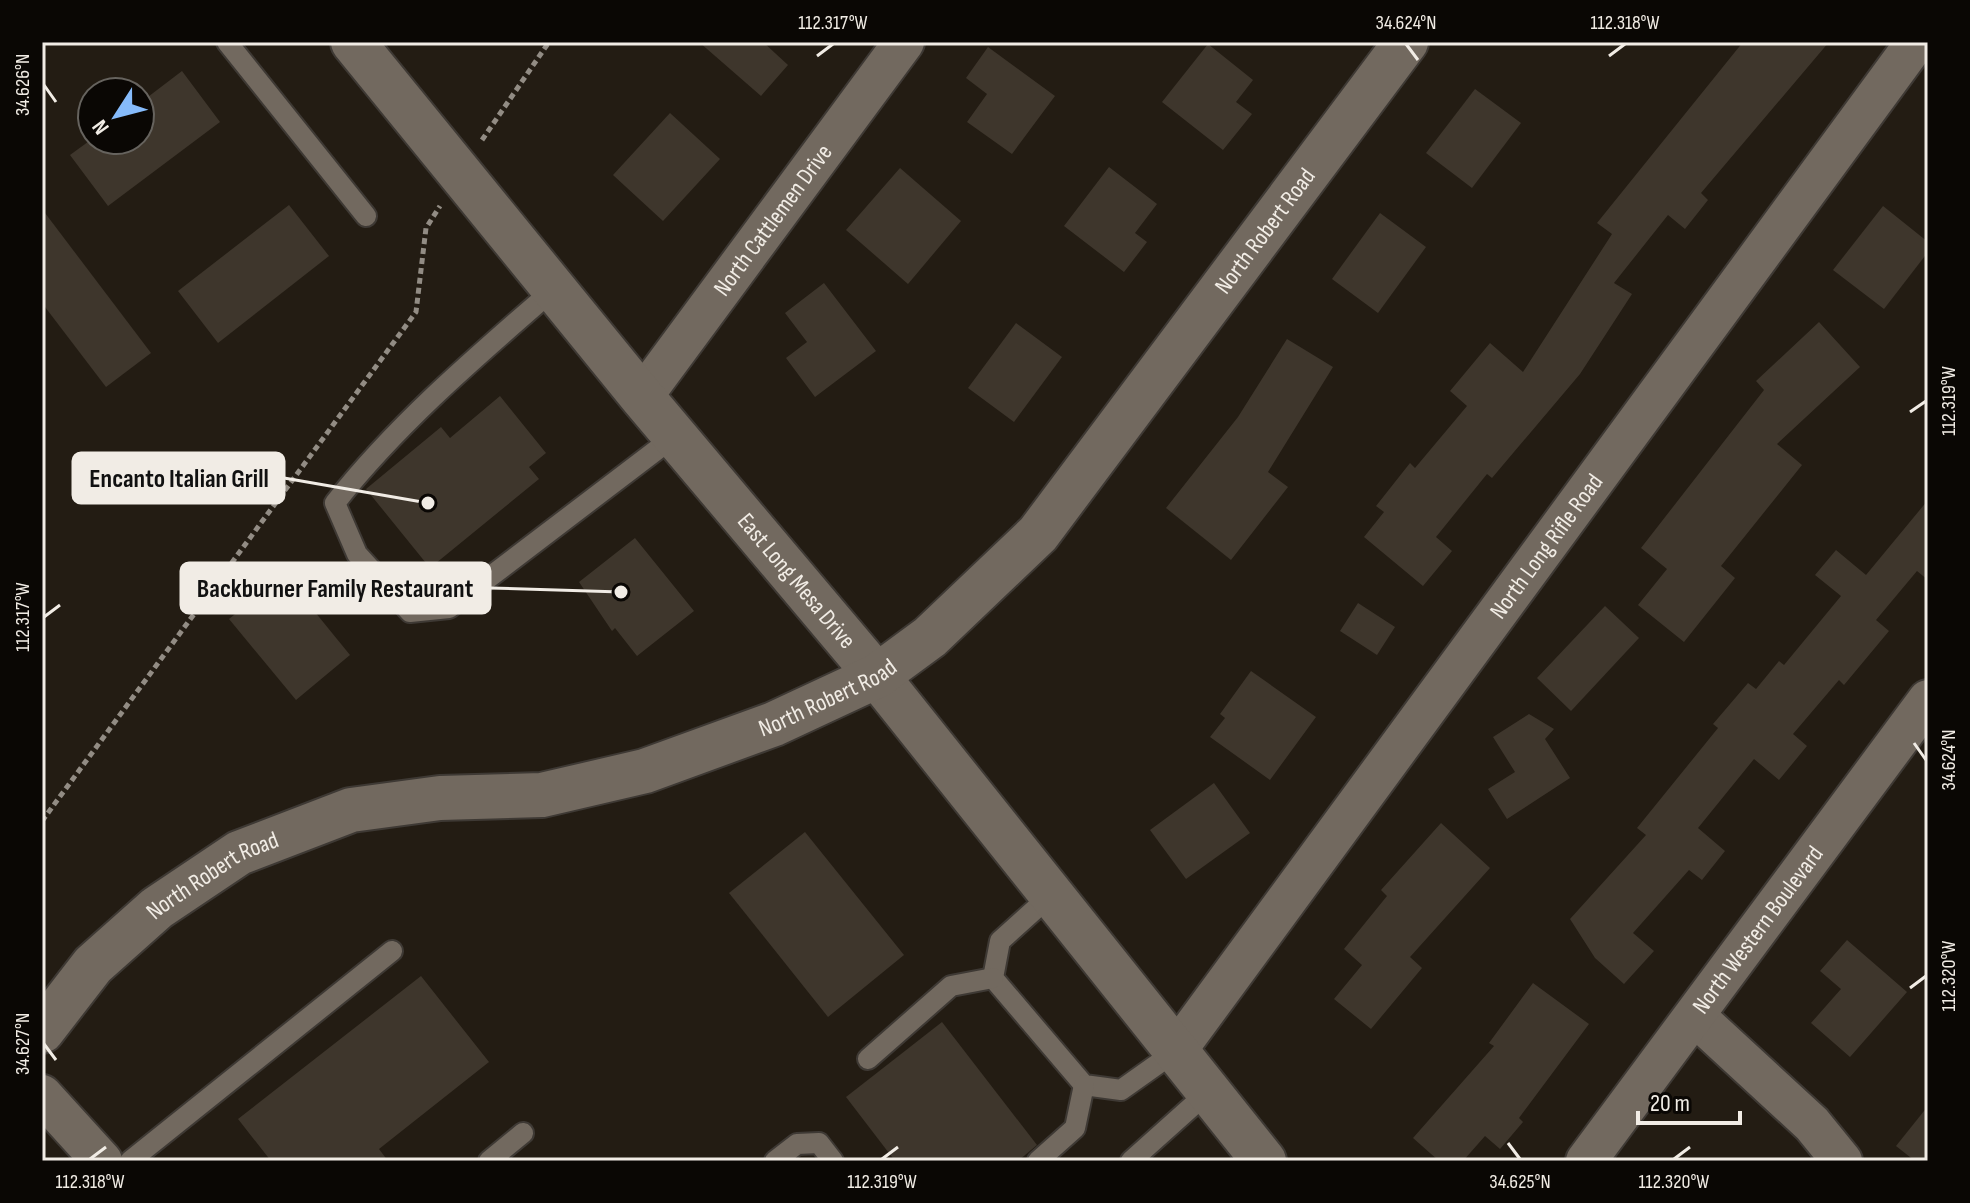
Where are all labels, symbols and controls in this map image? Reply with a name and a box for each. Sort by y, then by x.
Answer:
text: 112.317°W [798,11,868,35]
text: 34.624°N [1376,11,1436,35]
text: 112.318°W [1590,11,1660,35]
text: 34.626°N [11,54,35,116]
north arrow [76,76,156,156]
text: N [87,114,115,140]
street label: North Cattlemen Drive [707,138,838,301]
street label: North Robert Road [1208,162,1321,299]
text: 112.319°W [1937,366,1961,436]
callout: Encanto Italian Grill [73,453,284,503]
text: Encanto Italian Grill [89,464,269,495]
street label: North Long Rifle Road [1483,468,1609,624]
street label: East Long Mesa Drive [731,507,862,654]
callout: Backburner Family Restaurant [181,563,490,613]
text: Backburner Family Restaurant [197,574,474,605]
text: 112.317°W [11,582,35,652]
street label: North Robert Road [754,652,902,743]
text: 34.624°N [1937,730,1961,790]
street label: North Robert Road [140,825,282,925]
street label: North Western Boulevard [1686,840,1829,1019]
text: 112.320°W [1937,941,1961,1011]
text: 34.627°N [11,1013,35,1075]
scale bar [1638,1075,1740,1125]
text: 20 m [1650,1089,1690,1118]
text: 112.318°W [55,1170,125,1194]
text: 112.319°W [847,1170,917,1194]
text: 34.625°N [1489,1170,1551,1194]
text: 112.320°W [1639,1170,1709,1194]

